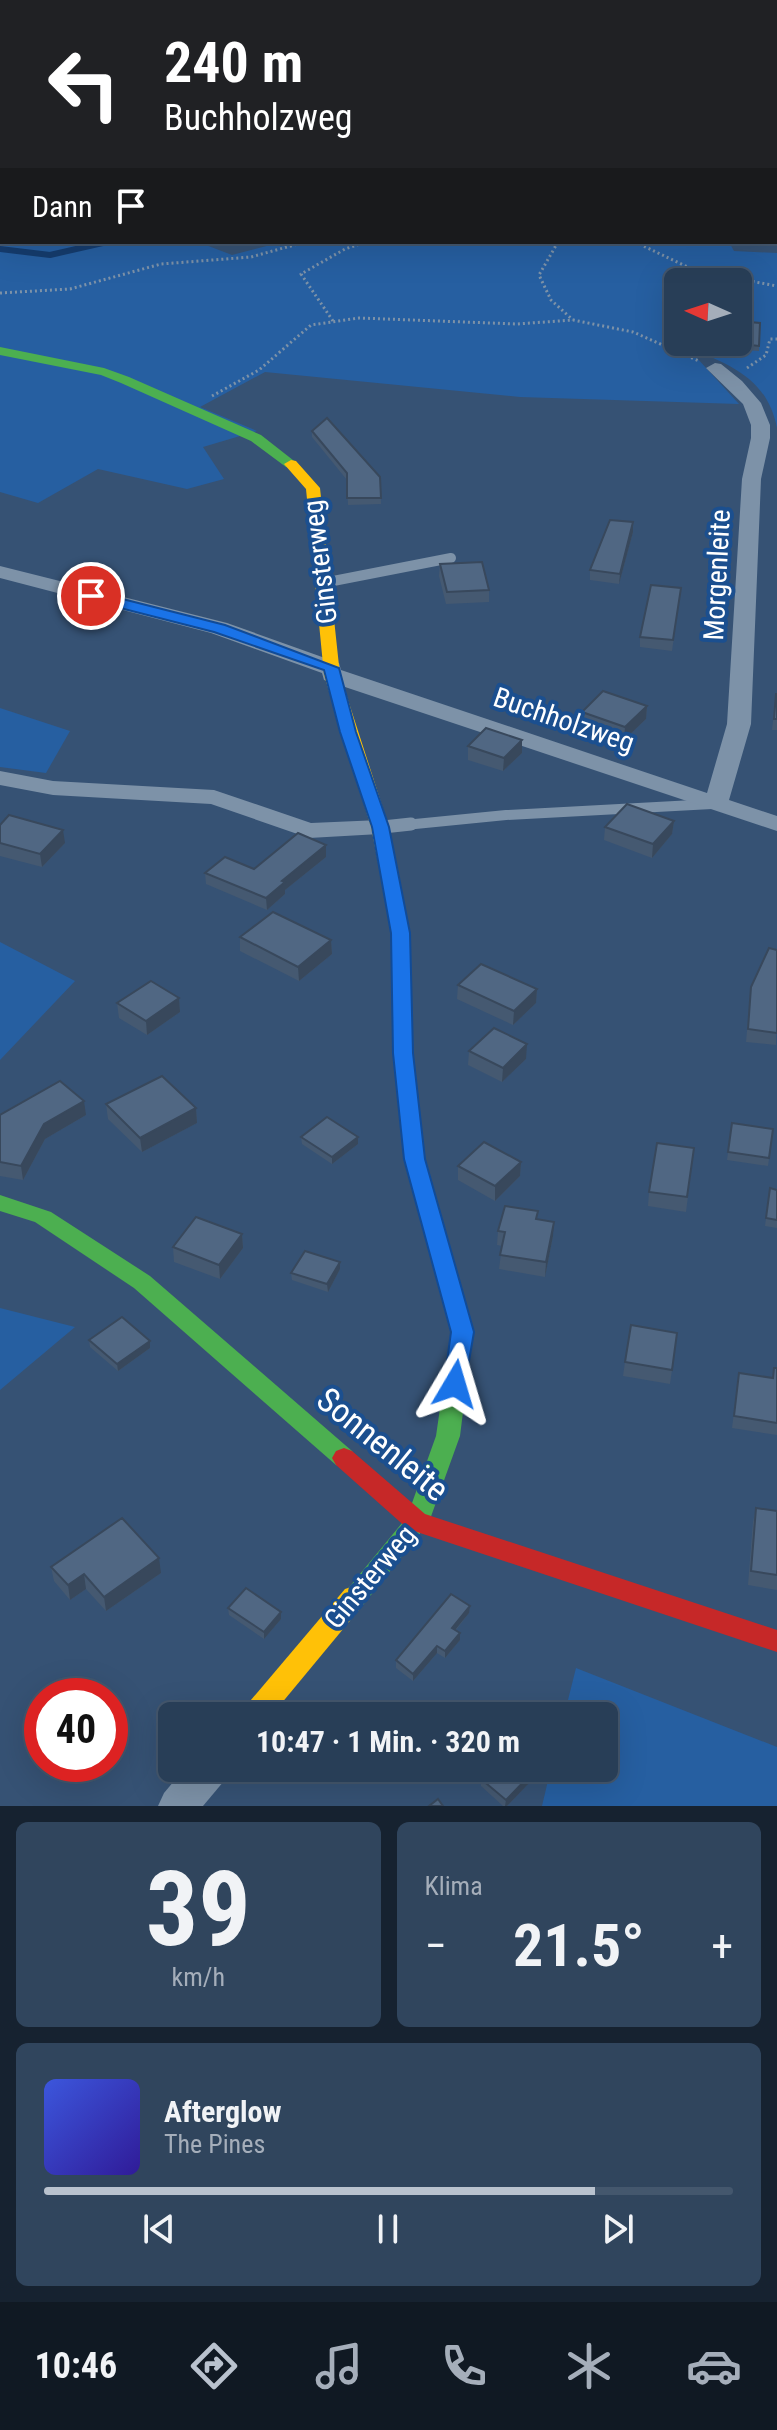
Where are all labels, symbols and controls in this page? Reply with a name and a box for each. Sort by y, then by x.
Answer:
text: 240 m [164,30,303,96]
icon: left [32,32,136,136]
text: Buchholzweg [164,97,353,139]
icon: arrive [109,184,153,228]
text: Dann [32,189,93,224]
north arrow [664,268,752,356]
map controls [664,268,752,356]
street label: Ginsterweg [296,498,344,626]
street label: Morgenleite [697,509,737,641]
pin [57,562,125,630]
icon: arrive [69,574,113,618]
street label: Buchholzweg [489,681,639,759]
position arrow [413,1342,497,1426]
street label: Sonnenleite [309,1379,457,1509]
street label: Ginsterweg [317,1519,423,1635]
speed limit sign: 40 [24,1678,128,1782]
text: 10:47 · 1 Min. · 320 m [256,1724,520,1759]
text: 39 [146,1849,251,1970]
text: Klima [425,1871,483,1901]
text: 21.5° [513,1910,645,1981]
text: − [425,1920,447,1972]
text: + [711,1920,733,1972]
text: km/h [172,1962,225,1992]
text: Afterglow [164,2094,282,2129]
text: The Pines [164,2129,265,2159]
icon: previous [137,2207,181,2251]
icon: pause [366,2207,410,2251]
icon: next [596,2207,640,2251]
icon: directions [186,2338,242,2394]
icon: music [311,2338,367,2394]
icon: phone [436,2338,492,2394]
icon: climate [561,2338,617,2394]
icon: car [686,2338,742,2394]
text: 10:46 [35,2345,117,2387]

